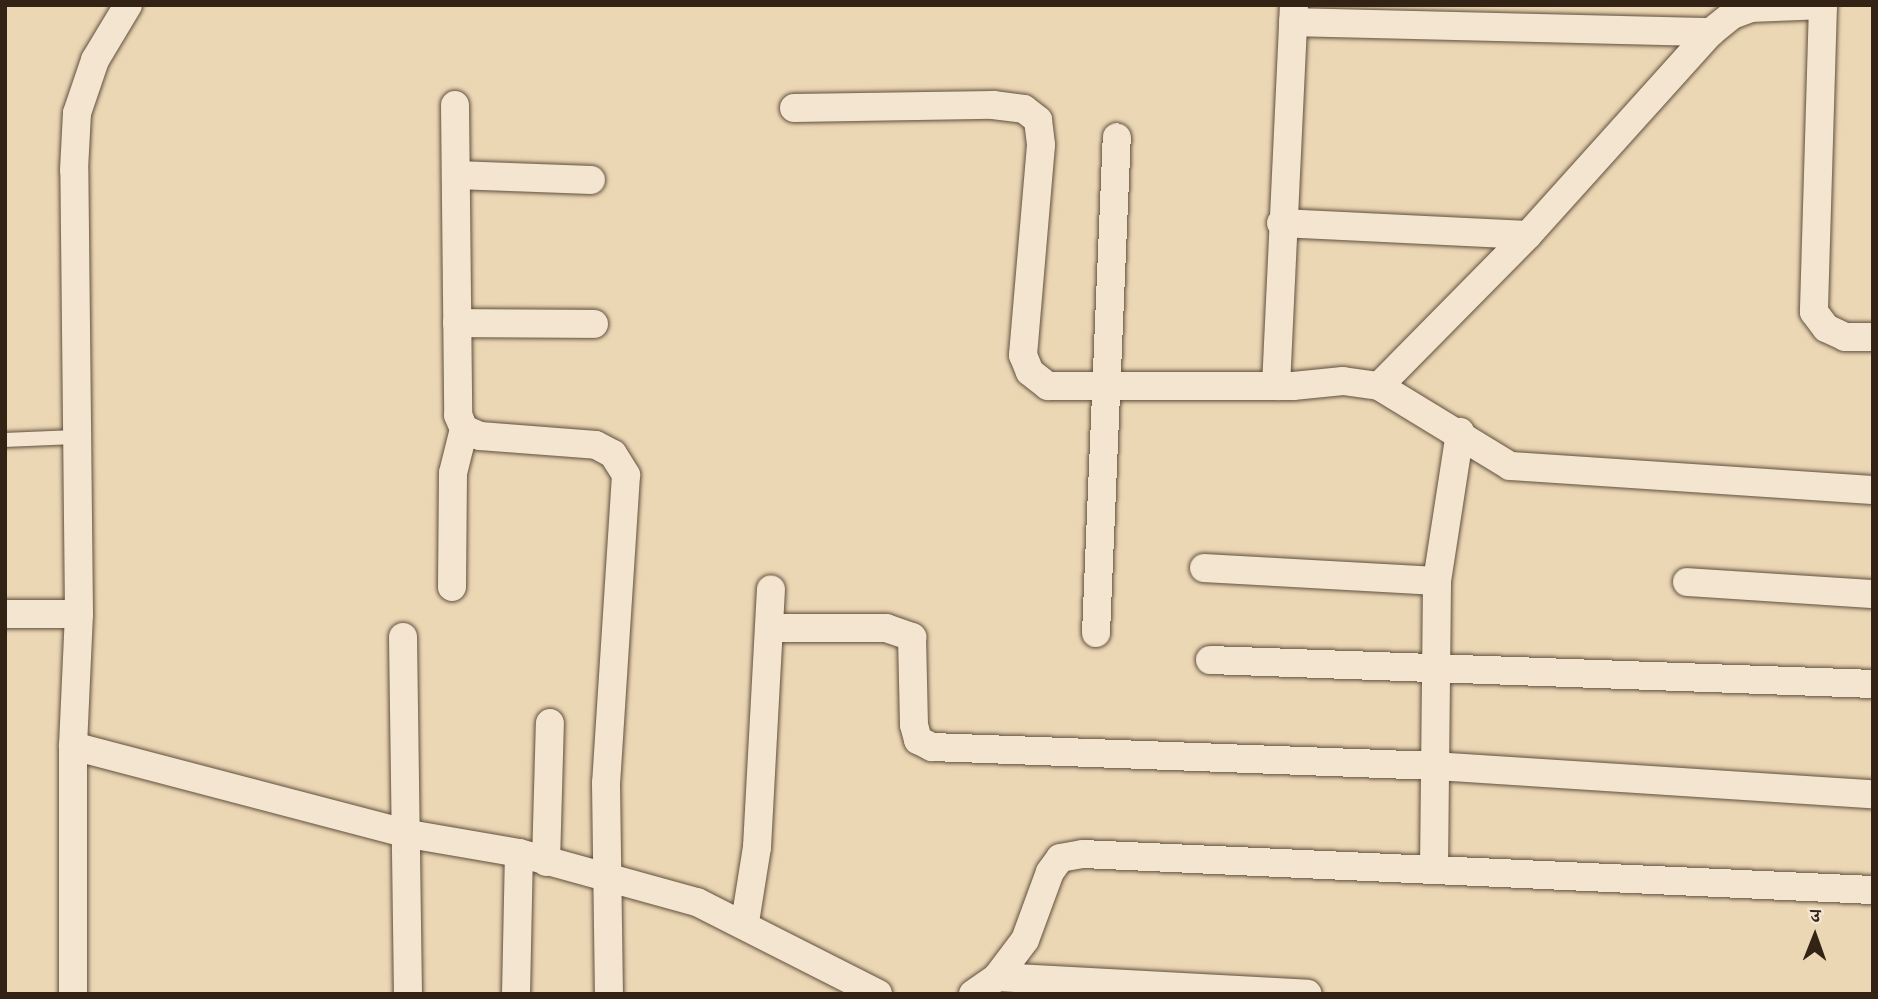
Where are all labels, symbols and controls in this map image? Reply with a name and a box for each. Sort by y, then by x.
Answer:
north arrow [1780,901,1850,971]
text: उ [1810,901,1820,929]

